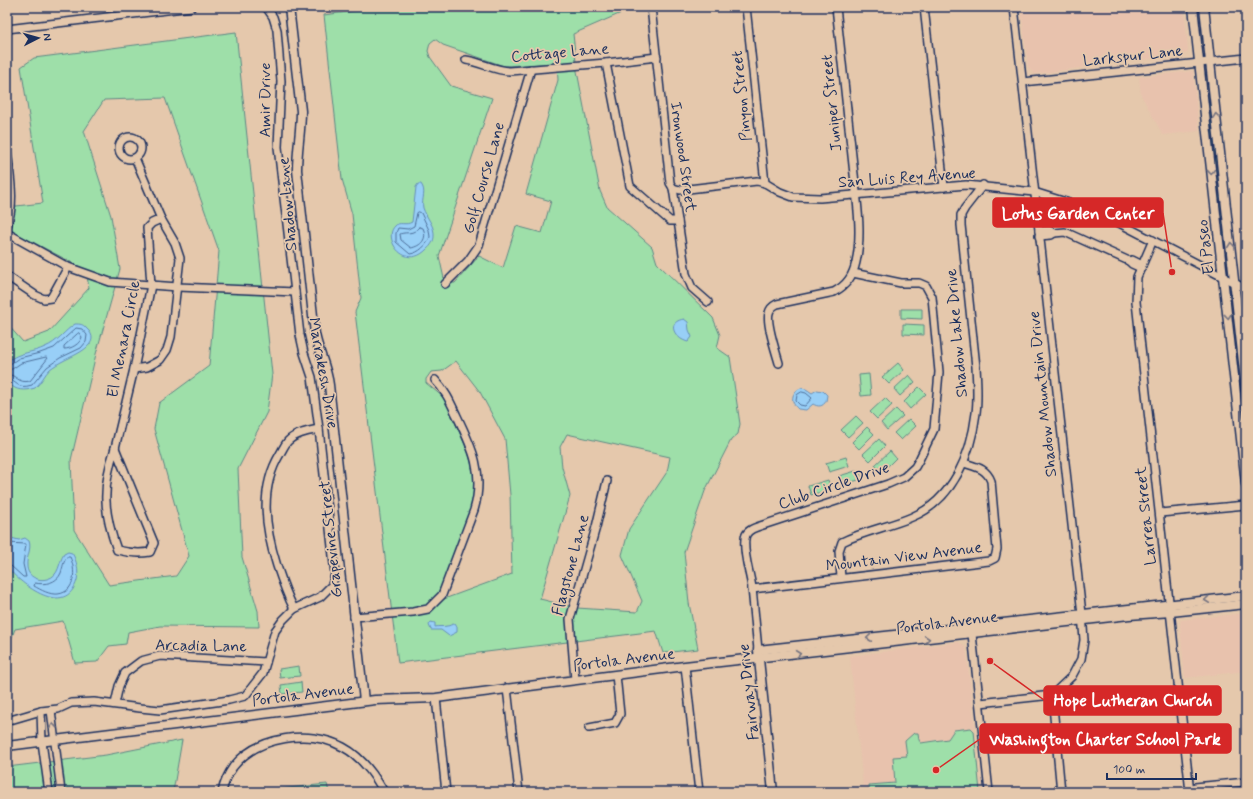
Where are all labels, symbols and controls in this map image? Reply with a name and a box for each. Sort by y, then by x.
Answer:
north arrow [18,18,58,58]
text: N [40,33,54,41]
street label: Cottage Lane [510,38,610,68]
street label: Larkspur Lane [1082,40,1184,72]
street label: Pinyon Street [727,50,757,142]
street label: Juniper Street [816,53,848,153]
street label: Amir Drive [255,63,276,137]
street label: Ironwood Street [665,101,701,214]
one-way arrow [1212,113,1221,119]
street label: Golf Course Lane [458,120,510,236]
street label: Shadow Lane [273,156,303,252]
street label: San Luis Rey Avenue [838,163,976,193]
one-way arrow [1206,169,1215,175]
callout: Lotus Garden Center [993,198,1163,227]
text: Lotus Garden Center [1002,203,1155,225]
street label: El Paseo [1192,218,1220,276]
one-way arrow [1227,242,1236,248]
street label: Shadow Lake Drive [941,267,973,398]
street label: El Menara Circle [102,278,146,400]
street label: Shadow Mountain Drive [1024,310,1062,478]
one-way arrow [1223,313,1232,319]
street label: Marrakesh Drive [303,316,343,430]
street label: Club Circle Drive [776,457,892,515]
street label: Larrea Street [1130,465,1162,566]
street label: Grapevine Street [314,479,348,599]
street label: Flagstone Lane [547,512,596,618]
street label: Mountain View Avenue [825,537,983,577]
one-way arrow [1204,596,1210,605]
street label: Portola Avenue [895,606,999,640]
one-way arrow [866,633,872,642]
street label: Arcadia Lane [155,635,248,657]
one-way arrow [924,635,930,644]
street label: Portola Avenue [572,643,676,677]
street label: Fairway Drive [733,643,765,741]
one-way arrow [795,649,801,658]
street label: Portola Avenue [251,678,355,712]
callout: Hope Lutheran Church [1044,686,1221,715]
text: Hope Lutheran Church [1053,690,1213,712]
one-way arrow [49,722,58,729]
callout: Washington Charter School Park [980,724,1231,753]
text: Washington Charter School Park [988,729,1221,754]
scale bar [1107,755,1196,781]
text: 100 m [1113,762,1145,778]

